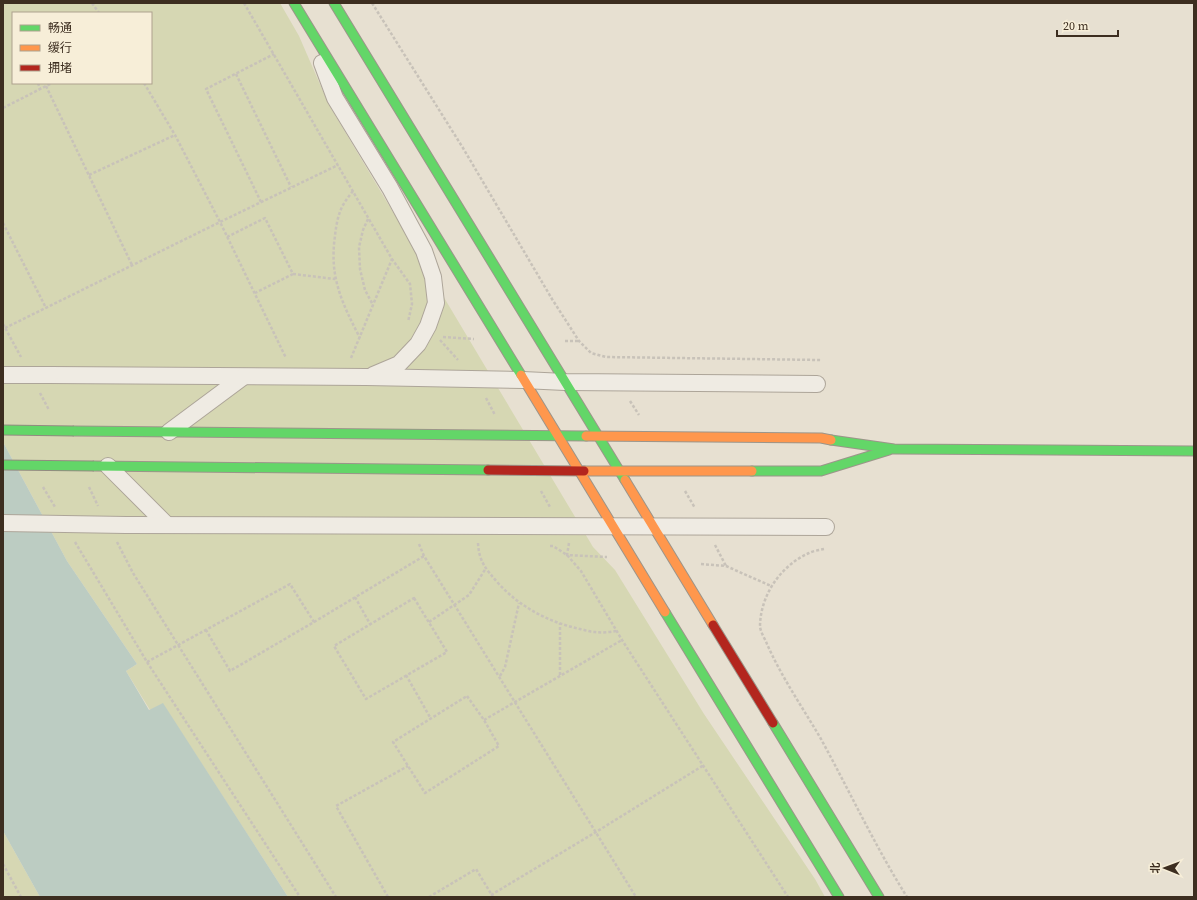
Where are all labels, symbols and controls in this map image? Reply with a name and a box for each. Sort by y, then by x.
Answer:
legend [12,12,152,84]
scale bar [1057,12,1118,38]
text: 20 m [1063,18,1089,34]
text: 畅通 [48,20,72,36]
text: 缓行 [48,40,72,56]
text: 拥堵 [48,60,72,76]
north arrow [1145,848,1185,888]
text: 北 [1148,862,1163,873]

